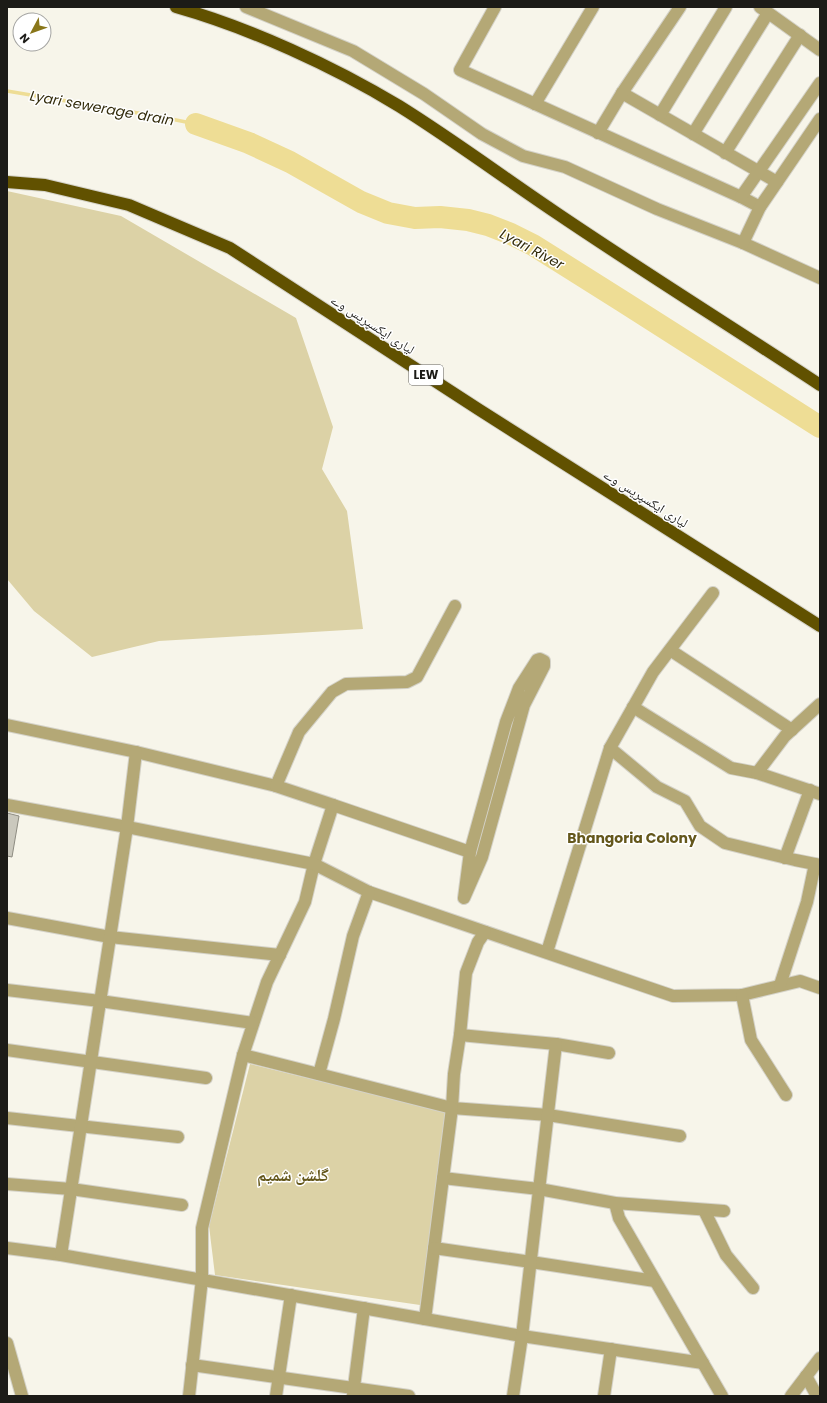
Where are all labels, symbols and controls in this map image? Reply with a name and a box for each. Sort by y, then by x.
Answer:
north arrow [12,12,52,52]
text: N [16,30,33,47]
water label: Lyari sewerage drain [28,85,176,131]
water label: Lyari River [496,224,568,275]
street label: لیاری ایکسپریس وے [327,290,418,359]
road number: LEW [409,365,443,385]
street label: لیاری ایکسپریس وے [600,465,692,532]
district label: Bhangoria Colony [567,828,697,848]
district label: گلشن شمیم [257,1163,329,1187]

